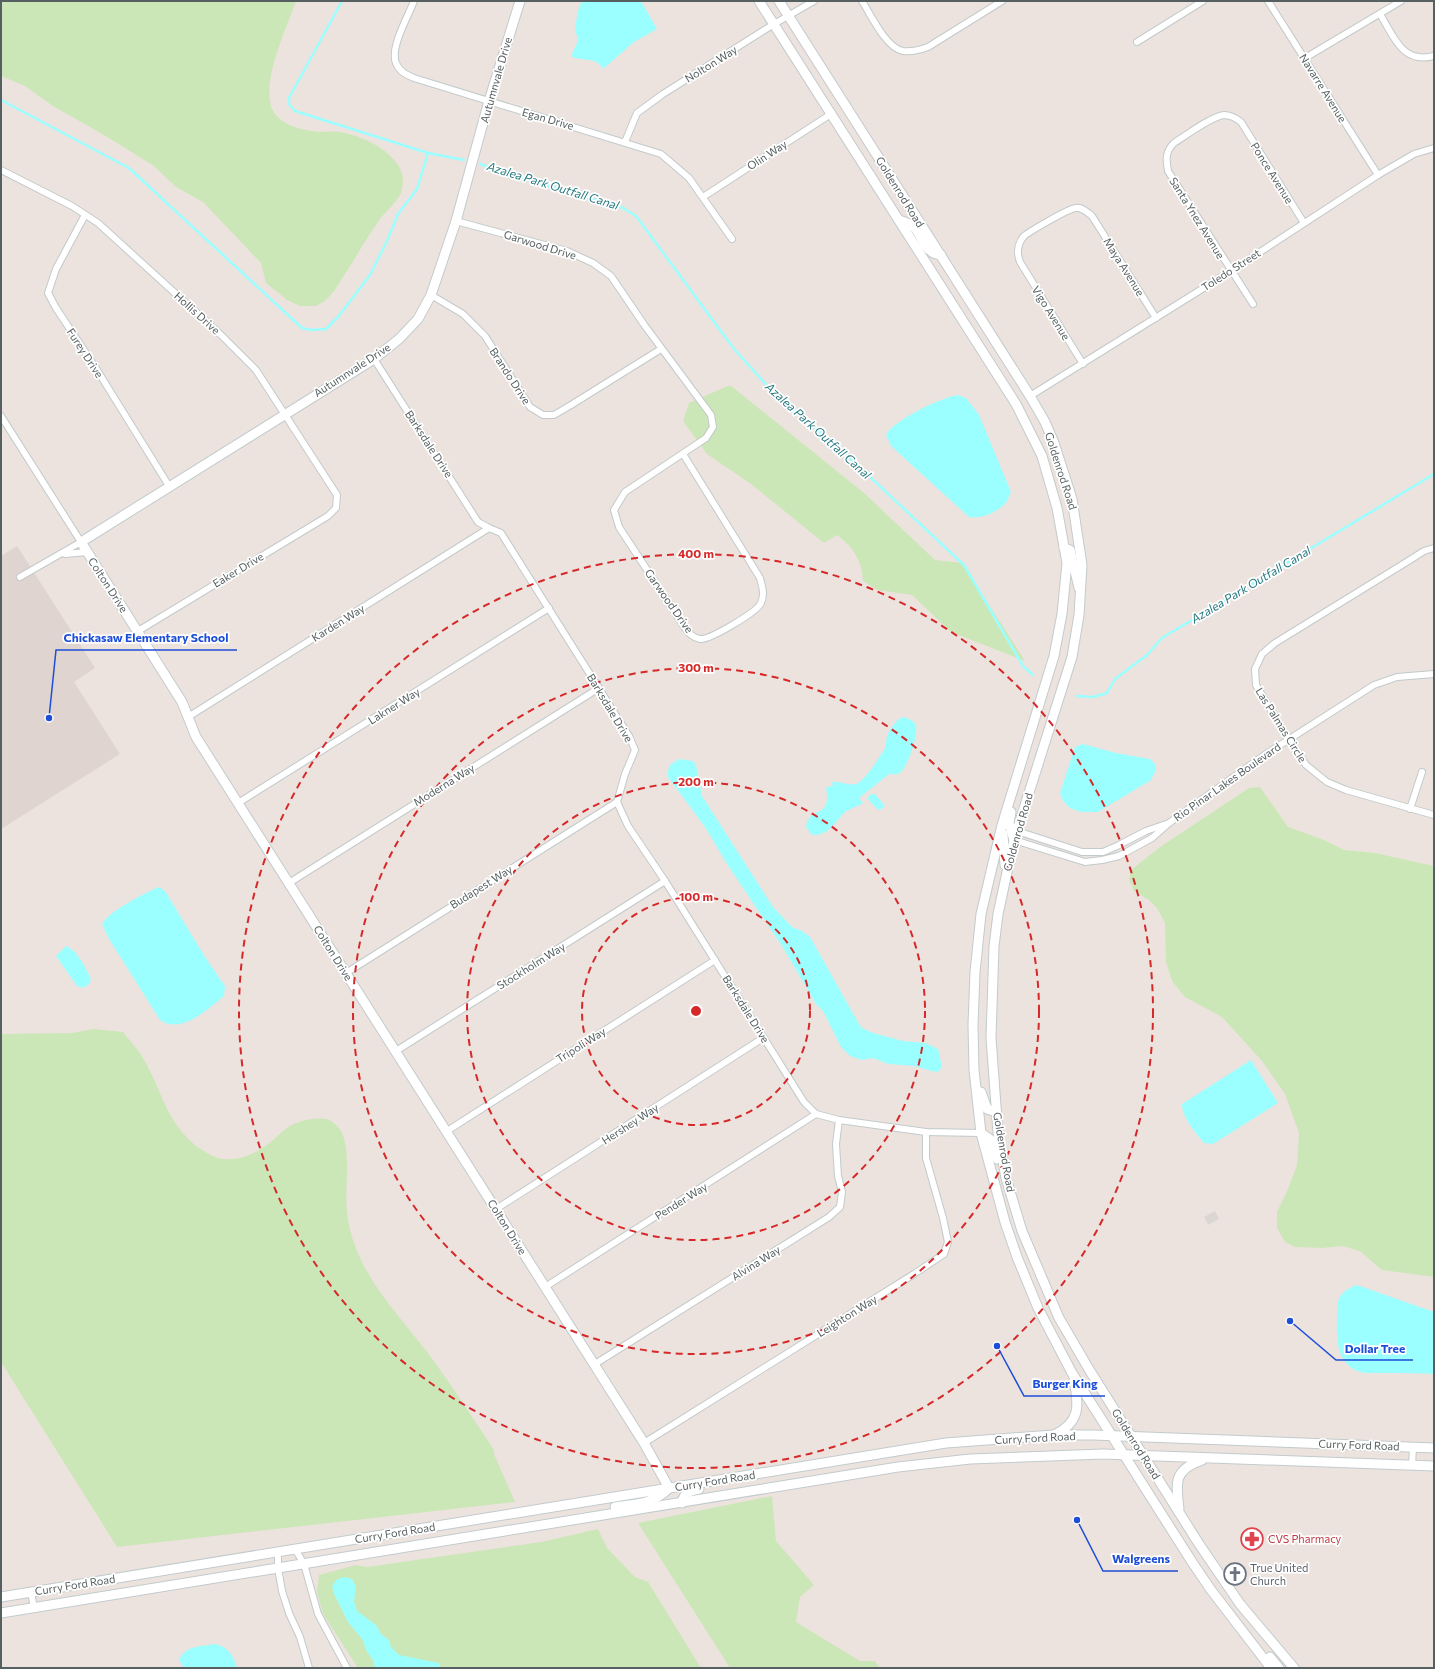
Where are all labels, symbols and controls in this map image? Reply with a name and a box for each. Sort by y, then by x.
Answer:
street label: Autumnvale Drive [477,35,514,124]
street label: Nolton Way [682,42,739,85]
street label: Navarre Avenue [1297,51,1350,125]
street label: Egan Drive [521,105,576,132]
street label: Olin Way [744,137,789,172]
street label: Ponce Avenue [1248,140,1296,206]
street label: Goldenrod Road [873,154,927,229]
water label: Azalea Park Outfall Canal [485,158,622,212]
street label: Santa Ynez Avenue [1167,175,1228,261]
street label: Garwood Drive [502,227,578,262]
street label: Maya Avenue [1101,235,1148,298]
street label: Toledo Street [1199,245,1263,293]
street label: Vigo Avenue [1030,283,1073,342]
street label: Hollis Drive [172,289,223,337]
street label: Furey Drive [65,325,106,380]
street label: Autumnvale Drive [311,340,393,399]
street label: Brando Drive [487,345,534,407]
water label: Azalea Park Outfall Canal [762,378,875,482]
street label: Barksdale Drive [403,408,456,480]
street label: Goldenrod Road [1043,430,1080,511]
water label: Azalea Park Outfall Canal [1187,542,1314,626]
text: 400 m [678,546,714,560]
street label: Eaker Drive [210,549,266,590]
street label: Colton Drive [86,555,131,615]
street label: Garwood Drive [643,566,696,635]
street label: Karden Way [309,601,367,644]
callout: Chickasaw Elementary School [56,626,237,650]
text: Chickasaw Elementary School [64,630,228,644]
text: 300 m [678,660,714,674]
street label: Barksdale Drive [585,671,636,745]
street label: Lakner Way [365,684,422,727]
street label: Las Palmas Circle [1253,685,1310,765]
street label: Rio Pinar Lakes Boulevard [1171,740,1283,824]
street label: Moderna Way [411,760,477,809]
text: 200 m [678,774,714,788]
street label: Goldenrod Road [1000,791,1035,873]
street label: Budapest Way [447,862,515,911]
text: 100 m [679,889,713,903]
street label: Colton Drive [311,923,356,983]
street label: Stockholm Way [494,939,568,992]
street label: Barksdale Drive [720,972,773,1045]
centre of rings [689,1004,703,1018]
street label: Tripoli Way [553,1024,608,1065]
street label: Hershey Way [599,1100,661,1147]
street label: Goldenrod Road [991,1111,1018,1193]
street label: Pender Way [652,1179,710,1222]
street label: Colton Drive [485,1197,530,1257]
street label: Alvina Way [729,1242,783,1283]
street label: Leighton Way [814,1292,880,1339]
callout: Dollar Tree [1336,1336,1413,1360]
text: Dollar Tree [1345,1341,1405,1355]
callout: Burger King [1024,1372,1105,1396]
text: Burger King [1032,1376,1098,1390]
street label: Goldenrod Road [1109,1406,1163,1481]
street label: Curry Ford Road [994,1429,1076,1446]
street label: Curry Ford Road [1318,1437,1400,1452]
street label: Curry Ford Road [674,1468,756,1493]
street label: Curry Ford Road [354,1520,436,1545]
pharmacy icon: CVS Pharmacy [1239,1526,1265,1552]
place label: CVS Pharmacy [1268,1532,1342,1545]
callout: Walgreens [1103,1547,1178,1571]
text: Walgreens [1112,1551,1170,1565]
church icon: True United Church [1222,1561,1248,1587]
place label: True United Church [1250,1561,1308,1587]
street label: Curry Ford Road [34,1572,116,1597]

